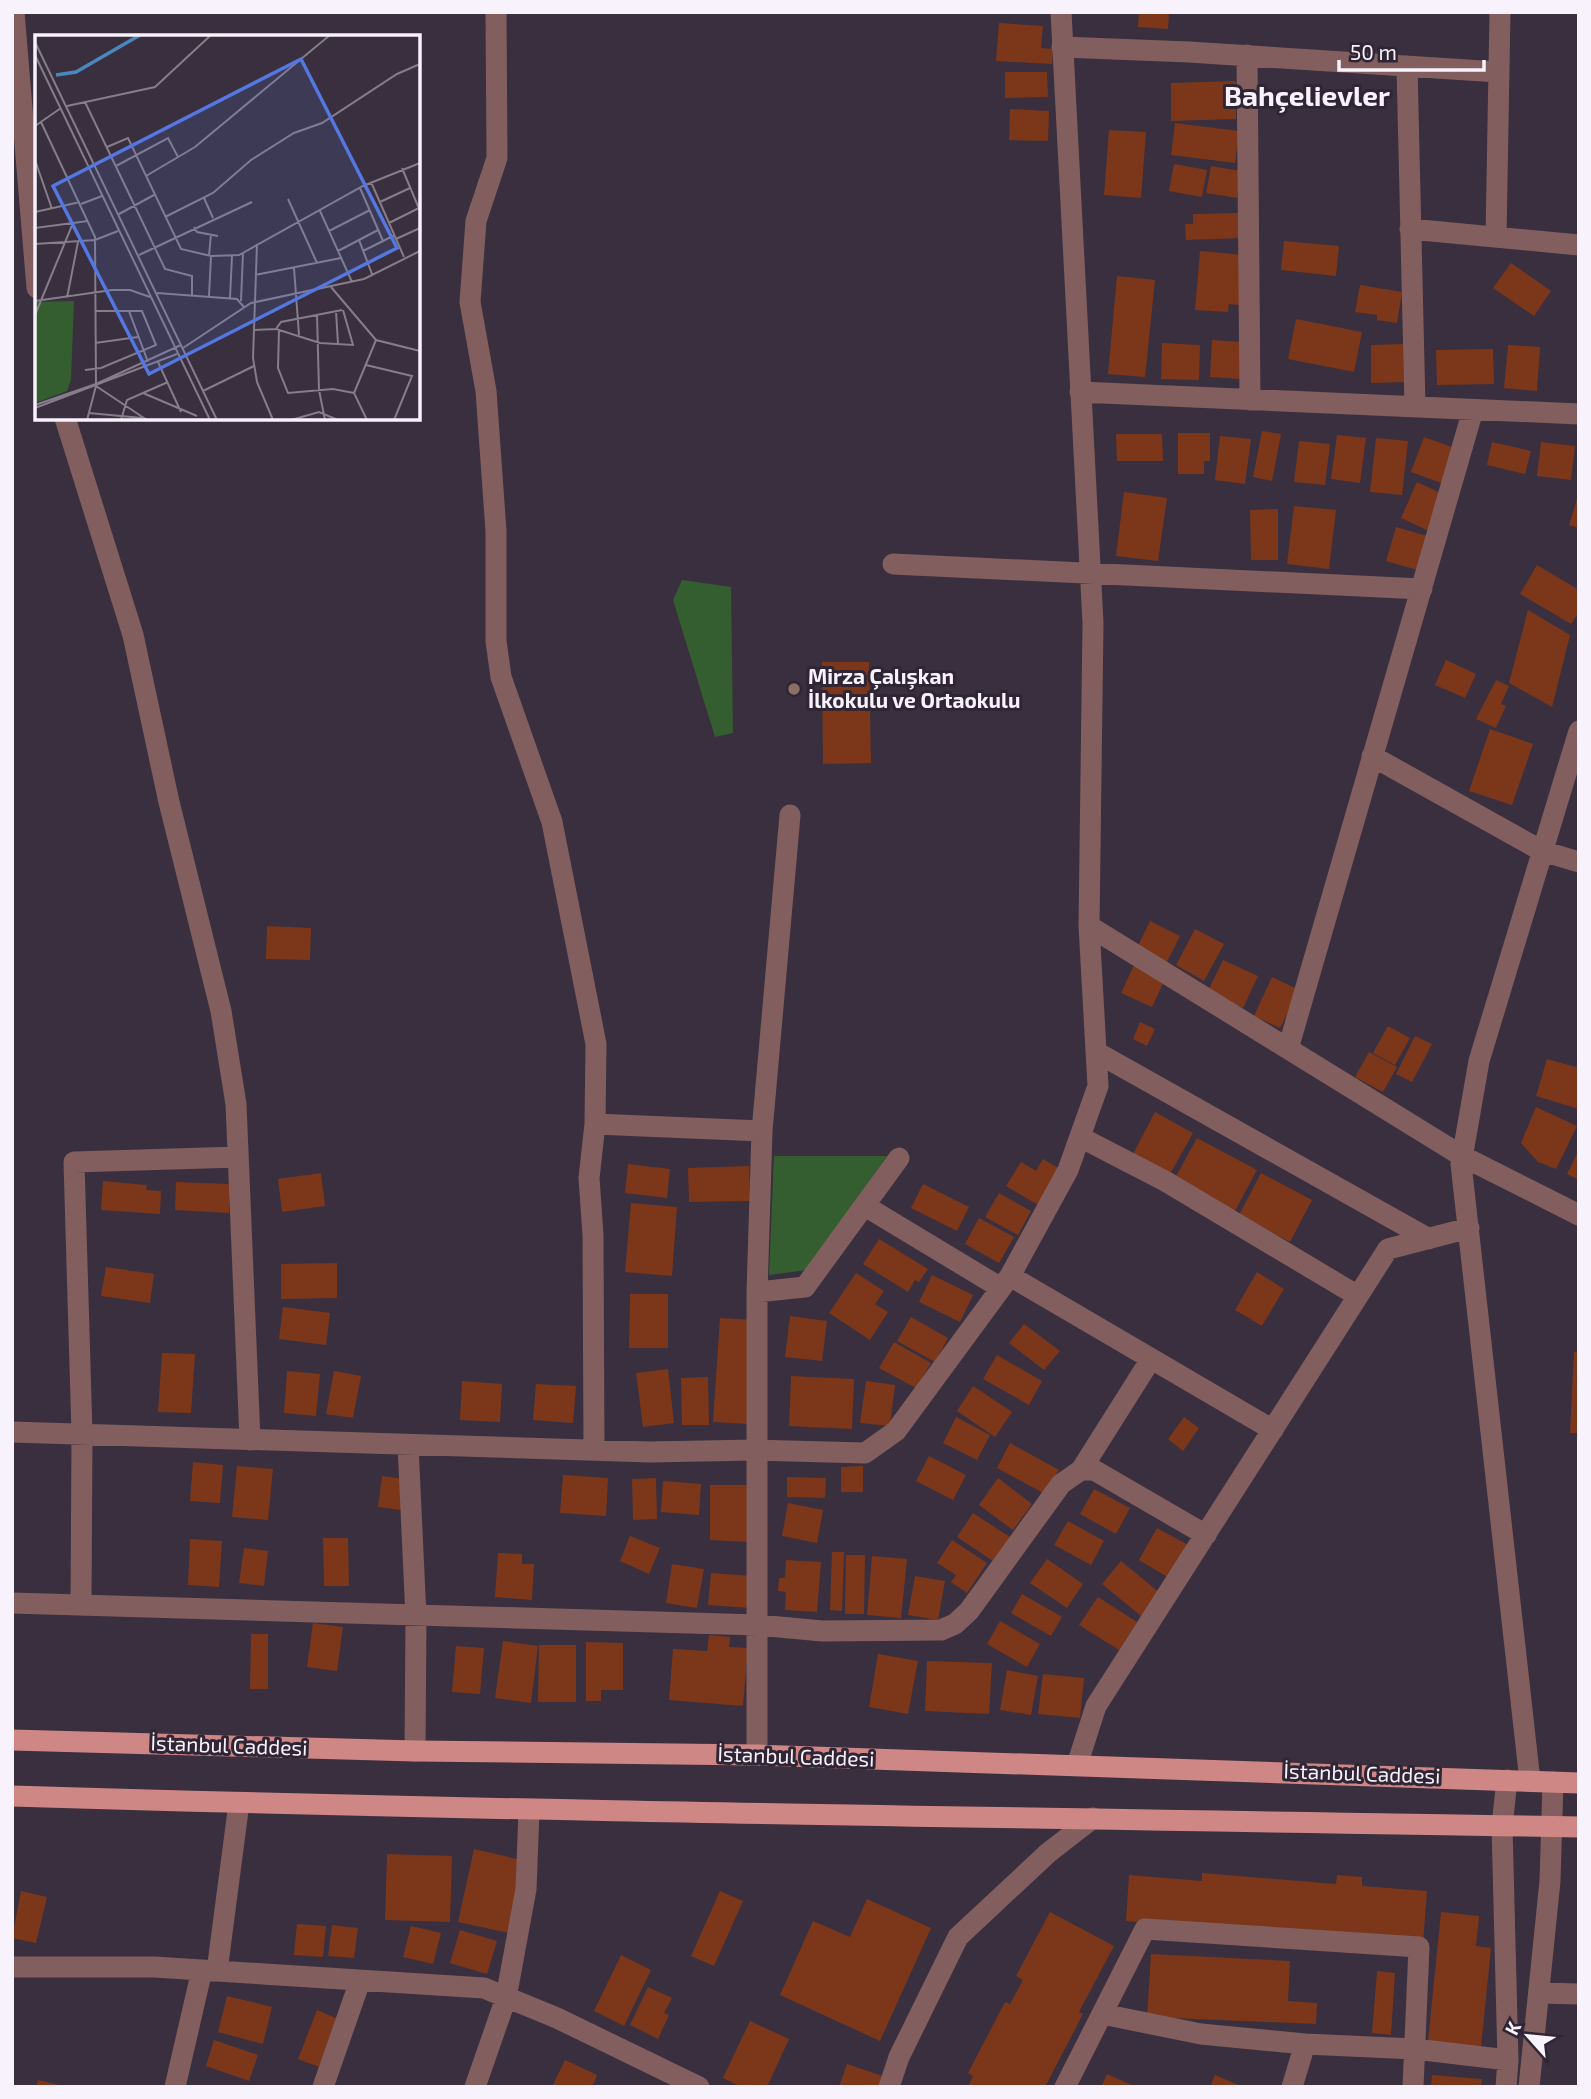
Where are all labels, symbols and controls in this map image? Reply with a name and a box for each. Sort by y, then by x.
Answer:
scale bar [1339,28,1484,72]
inset map [35,35,420,420]
text: 50 m [1350,39,1397,64]
district label: Bahçelievler [1224,78,1390,113]
place label: Mirza Çalışkan İlkokulu ve Ortaokulu [808,663,1020,712]
marker: Mirza Çalışkan İlkokulu ve Ortaokulu [786,681,802,697]
street label: İstanbul Caddesi [150,1729,308,1760]
street label: İstanbul Caddesi [717,1740,875,1771]
street label: İstanbul Caddesi [1283,1757,1441,1788]
north arrow [1493,2001,1563,2071]
text: K [1499,2017,1525,2039]

